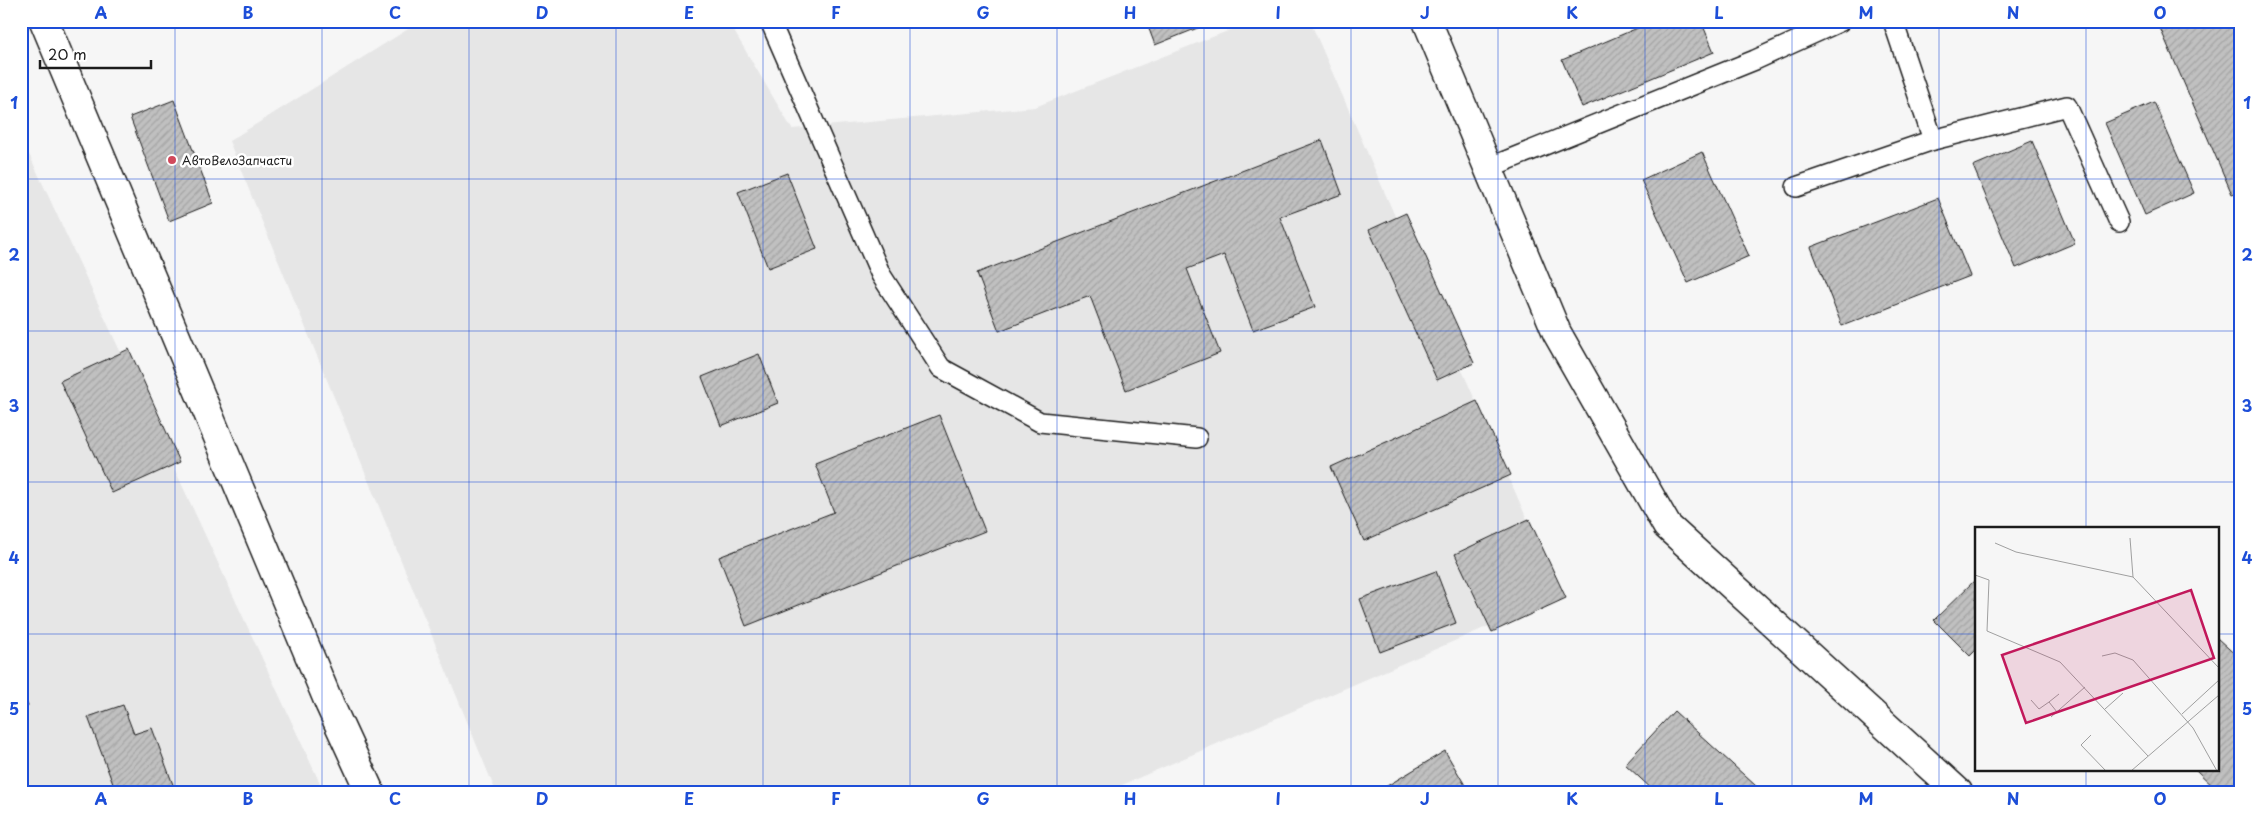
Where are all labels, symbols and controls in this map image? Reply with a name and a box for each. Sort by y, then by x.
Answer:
text: A [95,0,108,24]
text: B [243,0,254,24]
text: C [389,0,401,24]
text: D [536,0,548,24]
text: E [684,0,694,24]
text: F [831,0,841,24]
text: G [976,0,990,24]
text: H [1124,0,1136,24]
text: I [1275,0,1281,24]
text: J [1420,0,1430,24]
text: K [1566,0,1578,24]
text: L [1714,0,1724,24]
text: M [1858,0,1874,24]
text: N [2007,0,2019,24]
text: O [2154,0,2167,24]
scale bar [40,38,151,70]
text: 20 m [48,42,87,65]
text: 1 [10,90,18,114]
text: 1 [2243,90,2251,114]
place label: АвтоВелоЗапчасти [182,151,292,169]
marker: АвтоВелоЗапчасти [166,154,178,166]
text: 2 [8,242,20,266]
text: 2 [2241,242,2253,266]
text: 3 [9,393,19,417]
text: 3 [2242,393,2252,417]
inset map [1975,527,2218,770]
text: 4 [9,545,20,569]
text: 4 [2242,545,2253,569]
text: 5 [9,696,19,720]
text: 5 [2242,696,2252,720]
text: A [95,786,108,810]
text: B [243,786,254,810]
text: C [389,786,401,810]
text: D [536,786,548,810]
text: E [684,786,694,810]
text: F [831,786,841,810]
text: G [976,786,990,810]
text: H [1124,786,1136,810]
text: I [1275,786,1281,810]
text: J [1420,786,1430,810]
text: K [1566,786,1578,810]
text: L [1714,786,1724,810]
text: M [1858,786,1874,810]
text: N [2007,786,2019,810]
text: O [2154,786,2167,810]

